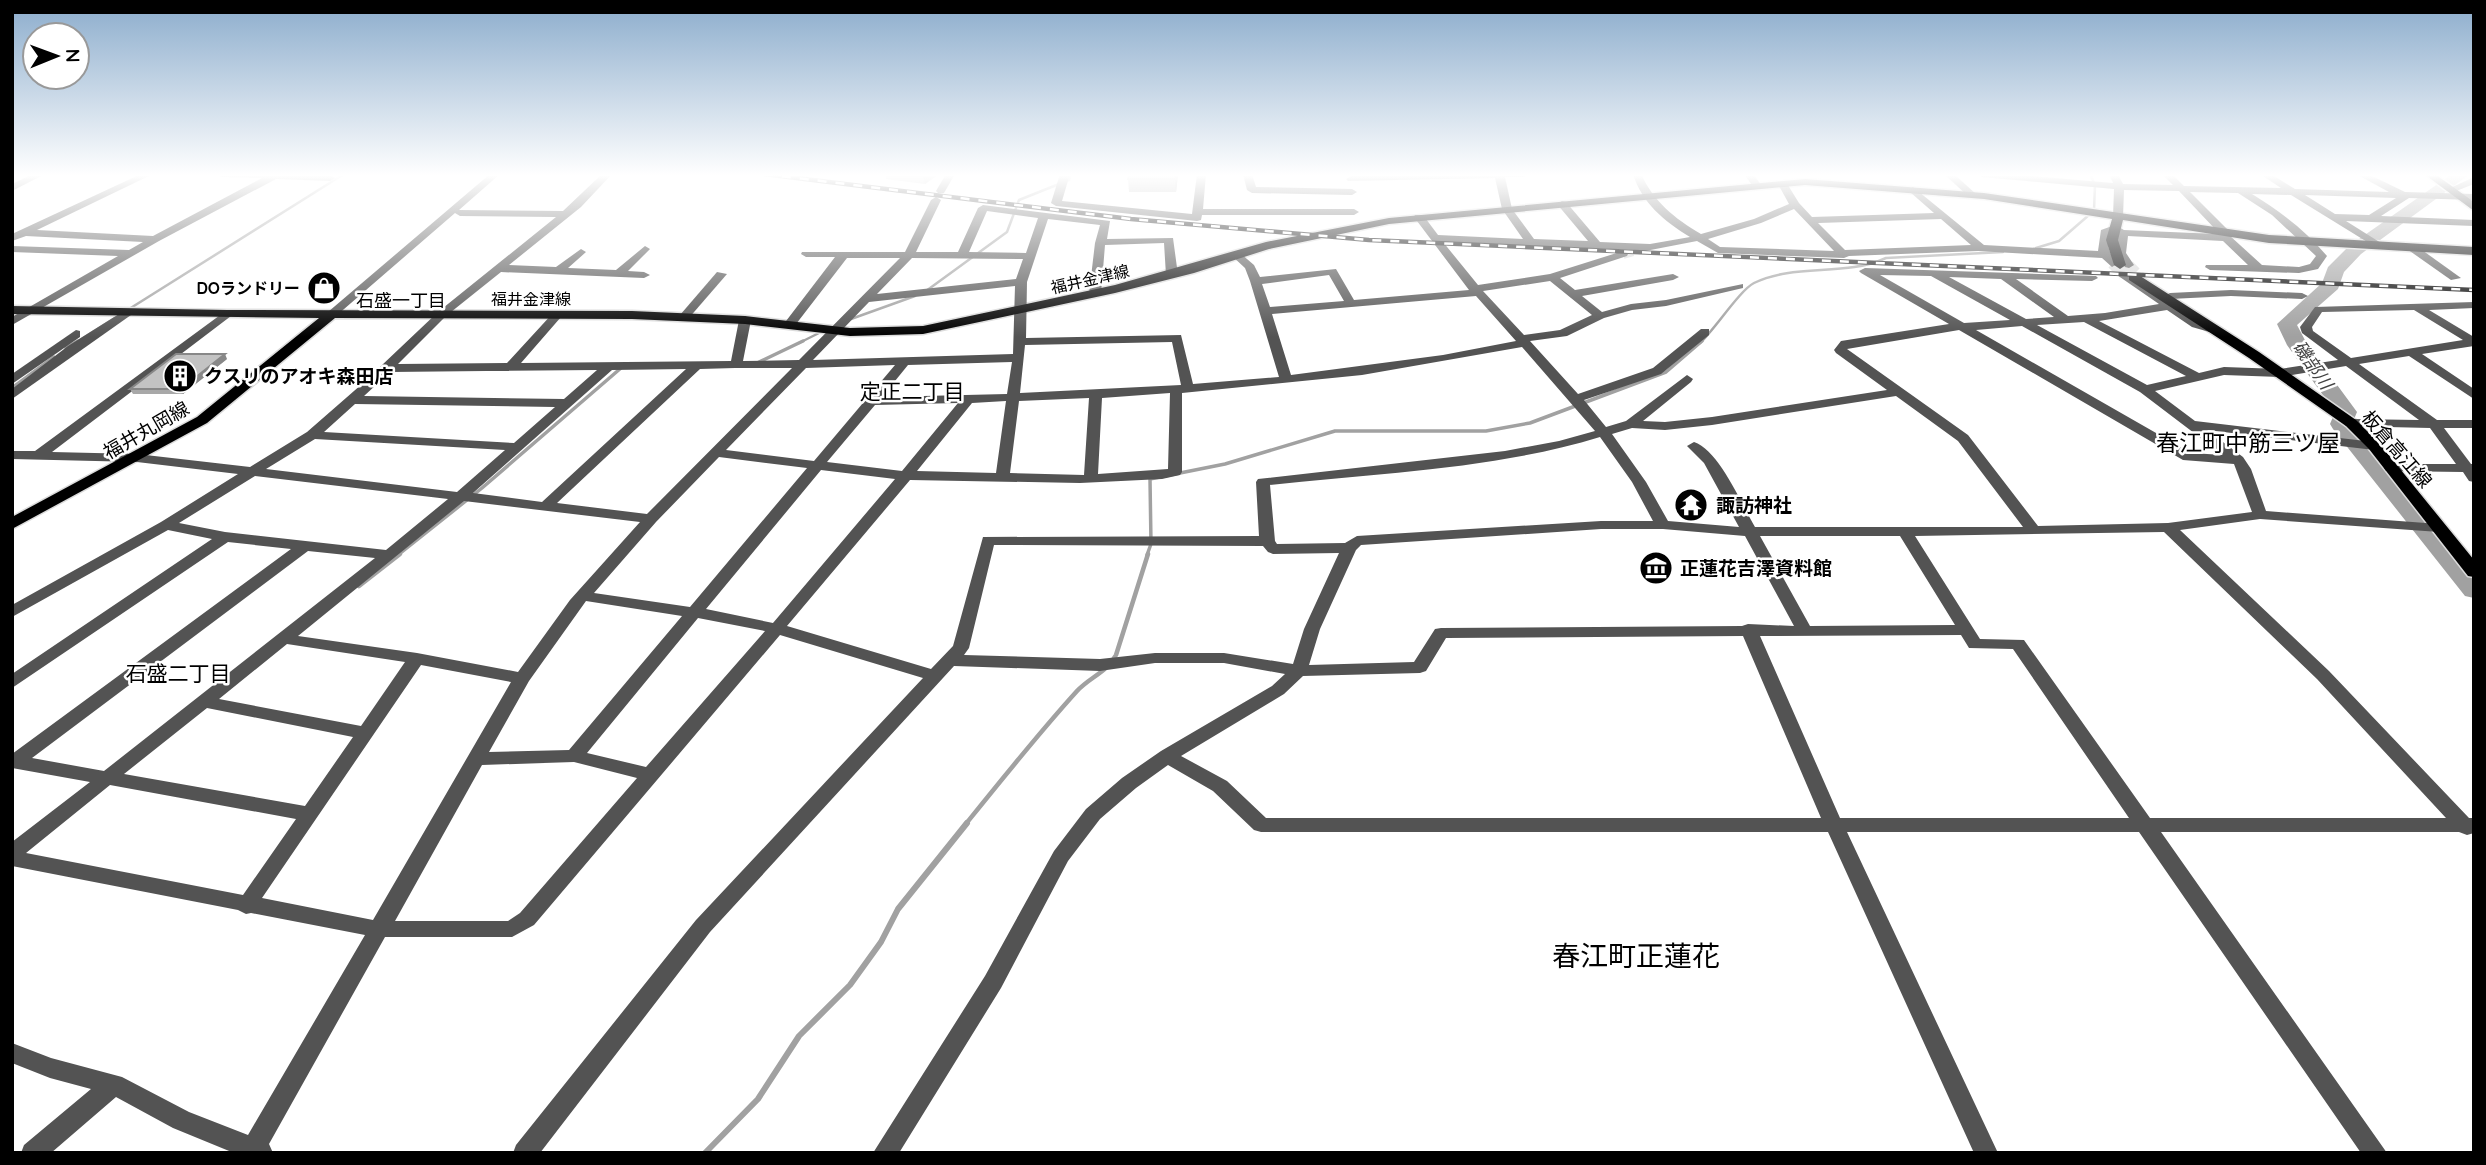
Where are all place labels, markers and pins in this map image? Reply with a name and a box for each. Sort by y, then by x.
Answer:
shop icon: DOランドリー [305,269,343,307]
place label: DOランドリー [196,278,300,298]
building icon: クスリのアオキ森田店 [161,357,199,395]
place label: クスリのアオキ森田店 [204,364,393,388]
temple icon: 諏訪神社 [1672,486,1710,524]
place label: 諏訪神社 [1716,493,1792,517]
museum icon: 正蓮花吉澤資料館 [1637,549,1675,587]
place label: 正蓮花吉澤資料館 [1680,556,1832,580]

